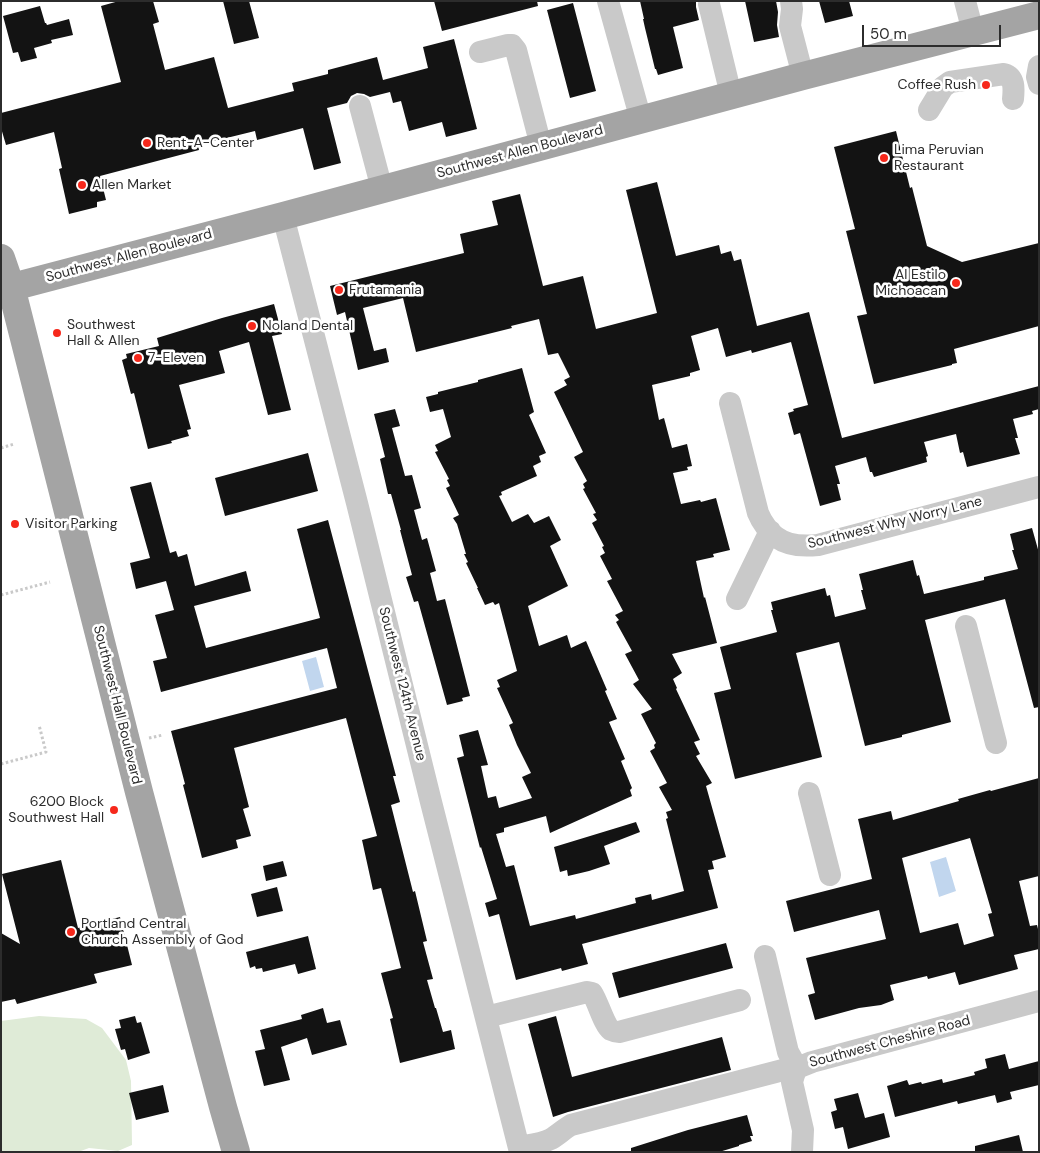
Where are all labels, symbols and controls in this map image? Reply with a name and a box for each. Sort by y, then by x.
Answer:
scale bar [865,15,1004,47]
text: 50 m [870,24,907,44]
place label: Coffee Rush [897,77,976,93]
marker: Coffee Rush [980,79,992,91]
street label: Southwest Allen Boulevard [435,122,605,182]
place label: Rent-A-Center [157,135,254,151]
marker: Rent-A-Center [141,137,153,149]
place label: Lima Peruvian Restaurant [894,142,984,174]
marker: Lima Peruvian Restaurant [878,152,890,164]
place label: Allen Market [92,177,172,193]
marker: Allen Market [76,179,88,191]
street label: Southwest Allen Boulevard [44,226,214,286]
place label: Al Estilo Michoacan [875,267,946,300]
marker: Al Estilo Michoacan [950,277,962,289]
place label: Frutamania [349,282,422,298]
marker: Frutamania [333,284,345,296]
place label: Southwest Hall & Allen [67,317,140,350]
place label: Noland Dental [262,318,353,334]
marker: Noland Dental [246,320,258,332]
marker: Southwest Hall & Allen [51,327,63,339]
place label: 7-Eleven [148,350,204,366]
marker: 7-Eleven [132,352,144,364]
street label: Southwest Why Worry Lane [806,493,984,553]
place label: Visitor Parking [25,516,117,532]
marker: Visitor Parking [9,518,21,530]
street label: Southwest 124th Avenue [375,605,429,763]
street label: Southwest Hall Boulevard [89,624,145,786]
place label: 6200 Block Southwest Hall [8,794,104,826]
marker: 6200 Block Southwest Hall [108,804,120,816]
place label: Portland Central Church Assembly of God [81,916,243,949]
marker: Portland Central Church Assembly of God [65,926,77,938]
street label: Southwest Cheshire Road [808,1012,972,1072]

